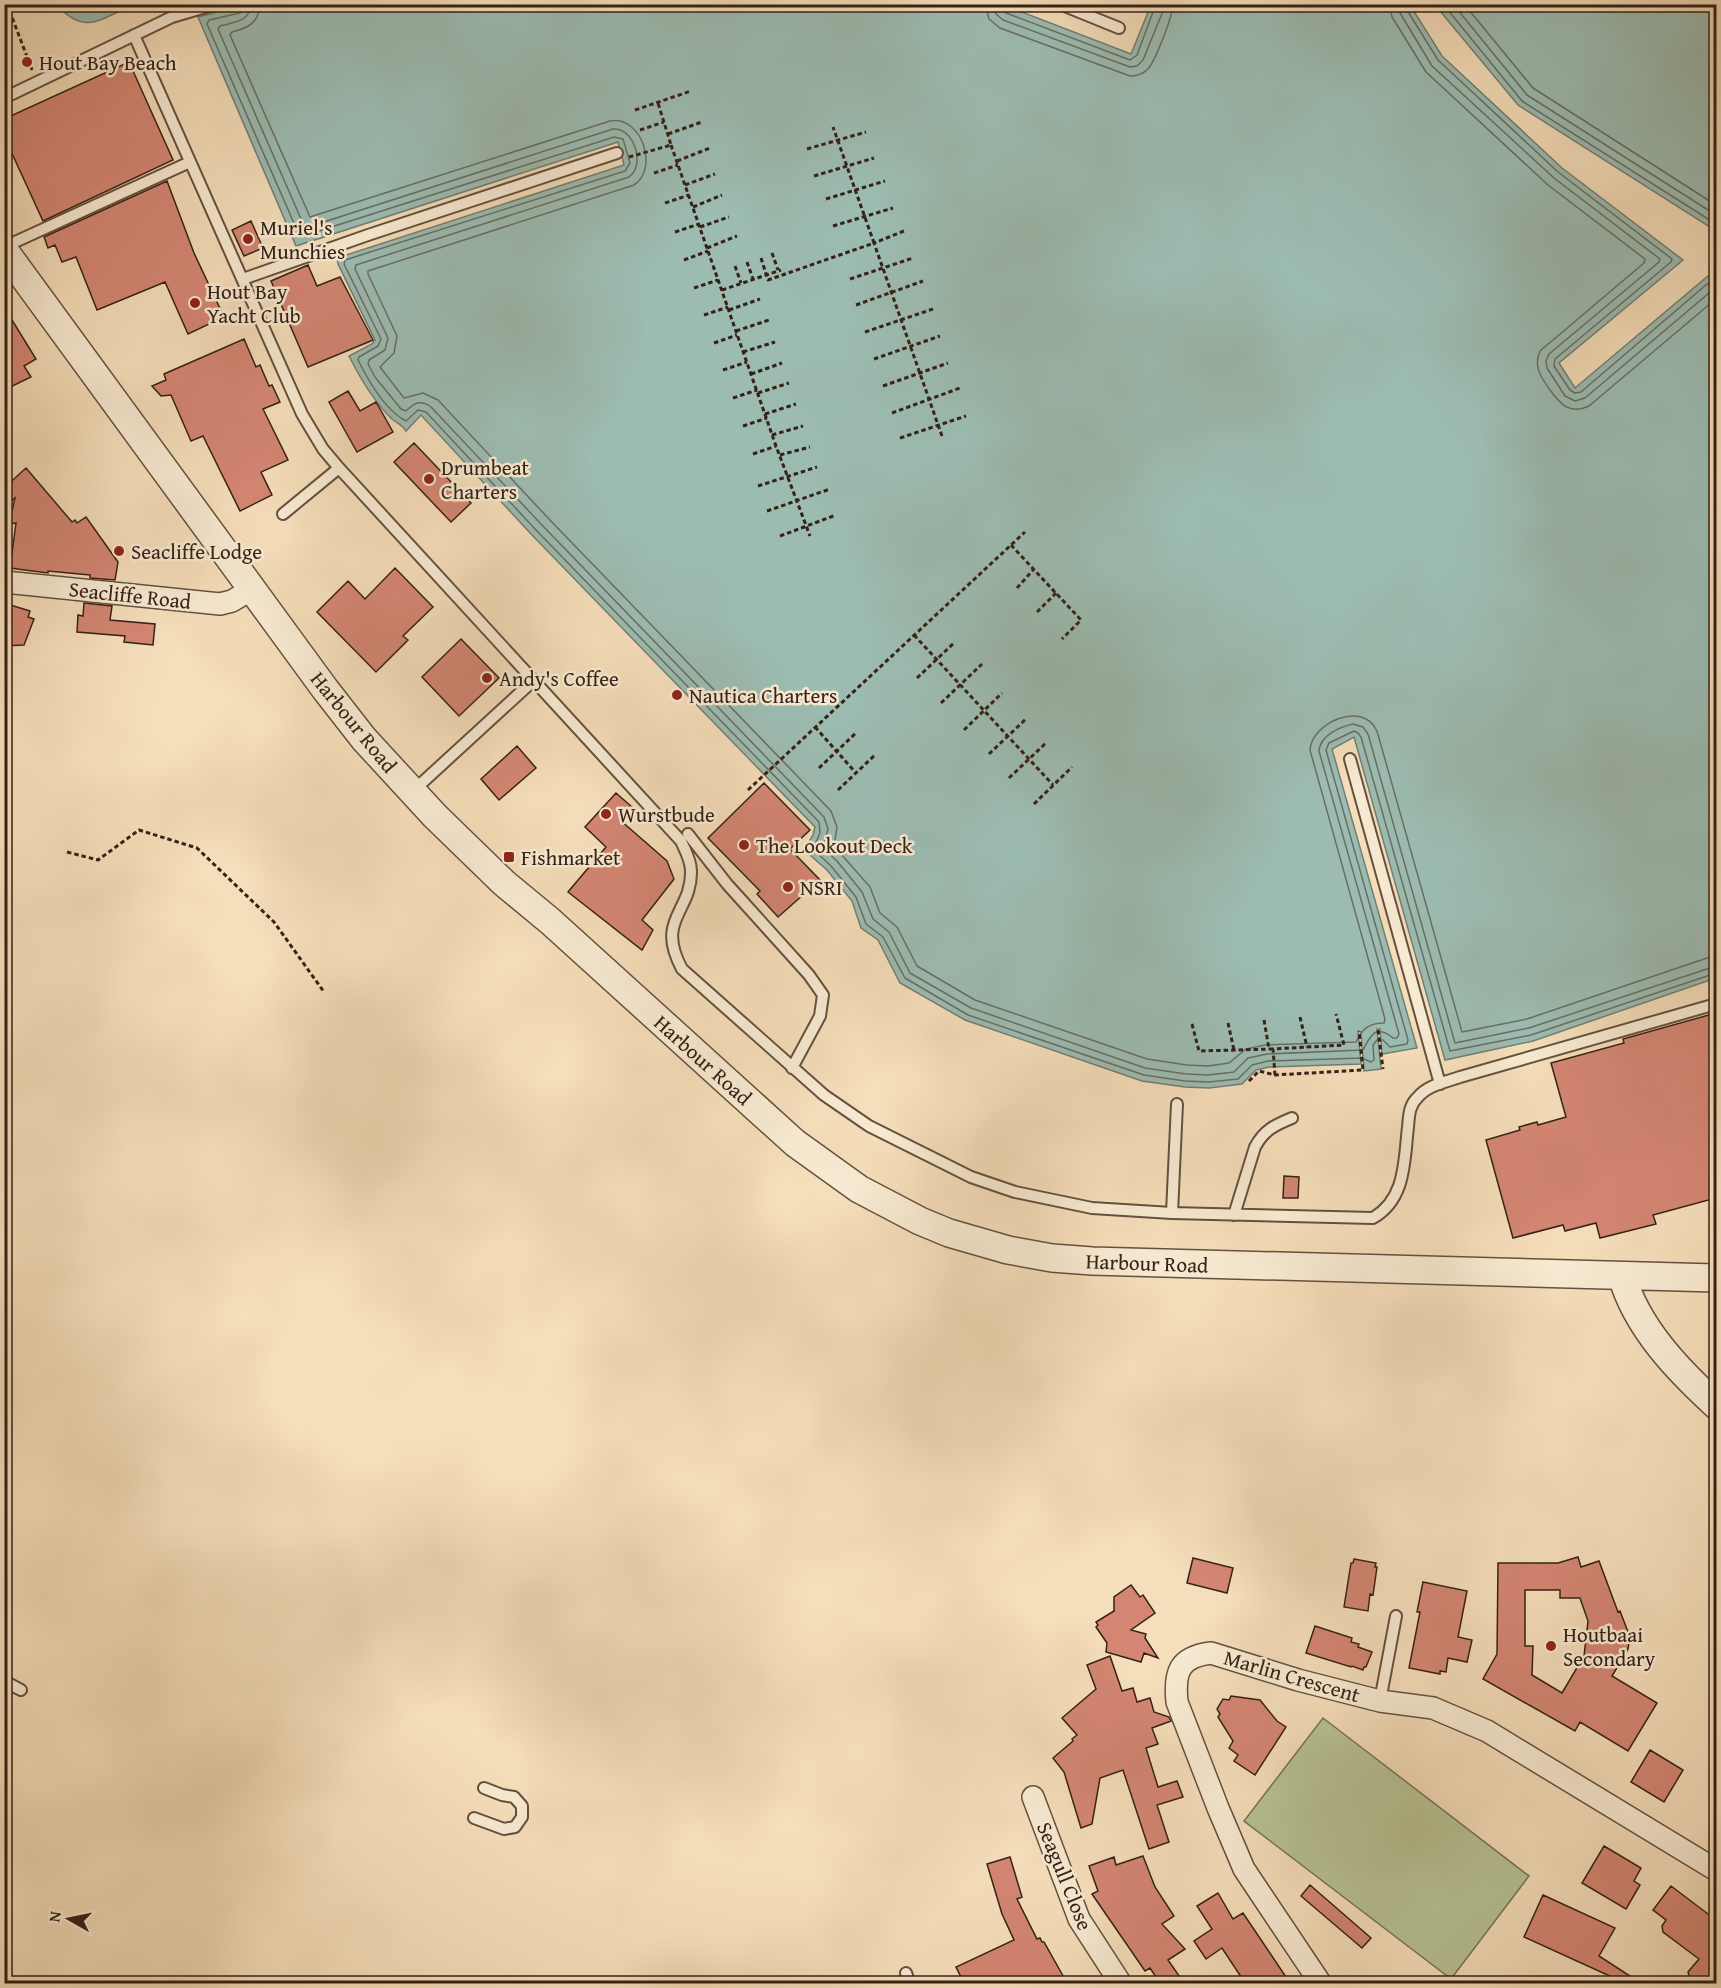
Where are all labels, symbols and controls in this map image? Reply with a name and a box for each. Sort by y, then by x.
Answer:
place label: Hout Bay Beach [39,47,177,78]
marker: Hout Bay Beach [20,55,34,69]
place label: Muriel's Munchies [260,212,345,267]
marker: Muriel's Munchies [241,232,255,246]
place label: Hout Bay Yacht Club [207,276,301,331]
marker: Hout Bay Yacht Club [188,296,202,310]
place label: Drumbeat Charters [441,452,530,507]
marker: Drumbeat Charters [422,472,436,486]
place label: Seacliffe Lodge [131,536,262,567]
marker: Seacliffe Lodge [112,544,126,558]
street label: Seacliffe Road [67,573,193,617]
place label: Andy's Coffee [499,663,619,694]
street label: Harbour Road [303,665,405,780]
marker: Andy's Coffee [480,671,494,685]
place label: Nautica Charters [689,680,837,711]
marker: Nautica Charters [670,688,684,702]
place label: Wurstbude [618,799,715,830]
marker: Wurstbude [599,807,613,821]
place label: The Lookout Deck [756,830,913,861]
marker: The Lookout Deck [737,838,751,852]
place label: Fishmarket [521,842,621,873]
marker: Fishmarket [502,850,516,864]
place label: NSRI [800,872,843,903]
marker: NSRI [781,880,795,894]
street label: Harbour Road [647,1007,760,1113]
street label: Harbour Road [1085,1245,1210,1281]
place label: Houtbaai Secondary [1563,1619,1656,1674]
marker: Houtbaai Secondary [1544,1639,1558,1653]
street label: Marlin Crescent [1220,1642,1364,1710]
street label: Seagull Close [1029,1817,1101,1935]
north arrow [39,1889,99,1949]
text: N [41,1909,67,1924]

